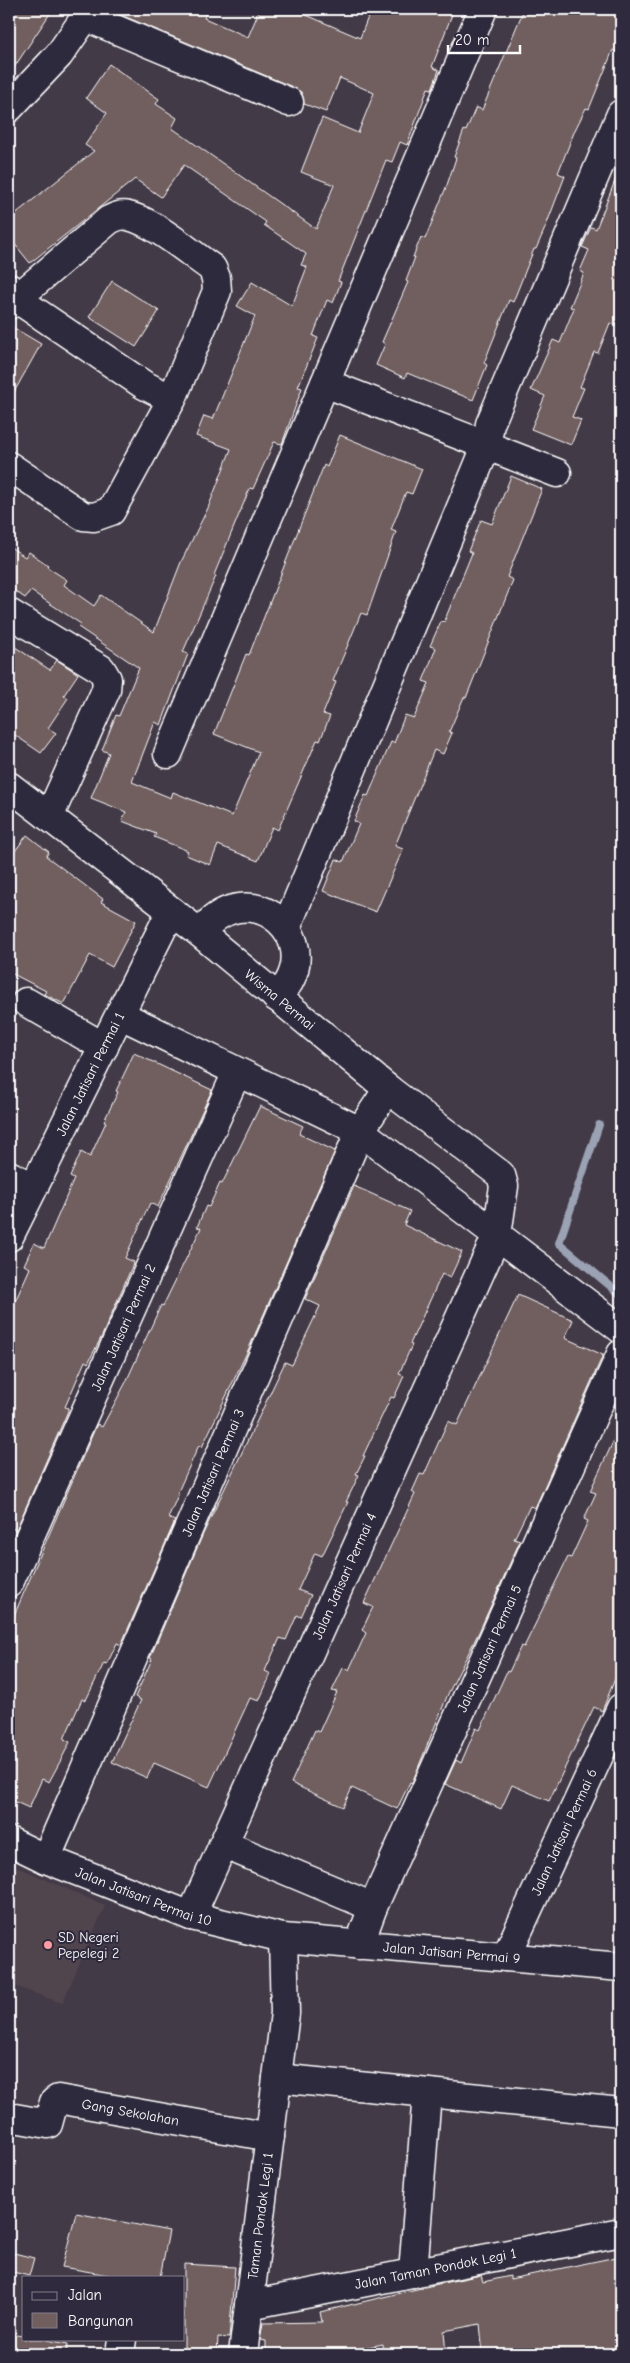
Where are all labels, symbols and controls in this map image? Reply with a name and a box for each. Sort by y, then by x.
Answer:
scale bar [448,22,520,54]
text: 20 m [455,31,489,49]
street label: Wisma Permai [241,966,318,1034]
street label: Jalan Jatisari Permai 1 [53,1010,128,1139]
street label: Jalan Jatisari Permai 2 [88,1261,159,1394]
street label: Jalan Jatisari Permai 3 [178,1406,248,1539]
street label: Jalan Jatisari Permai 4 [309,1510,380,1642]
street label: Jalan Jatisari Permai 5 [454,1582,525,1715]
street label: Jalan Jatisari Permai 6 [528,1766,601,1898]
street label: Jalan Jatisari Permai 10 [73,1864,213,1930]
place label: SD Negeri Pepelegi 2 [58,1929,119,1962]
marker: SD Negeri Pepelegi 2 [42,1939,54,1951]
street label: Jalan Jatisari Permai 9 [382,1939,521,1967]
street label: Gang Sekolahan [80,2095,180,2130]
street label: Taman Pondok Legi 1 [244,2152,277,2281]
street label: Jalan Taman Pondok Legi 1 [353,2245,518,2293]
legend [22,2276,185,2340]
text: Jalan [68,2286,102,2304]
text: Bangunan [68,2312,133,2330]

